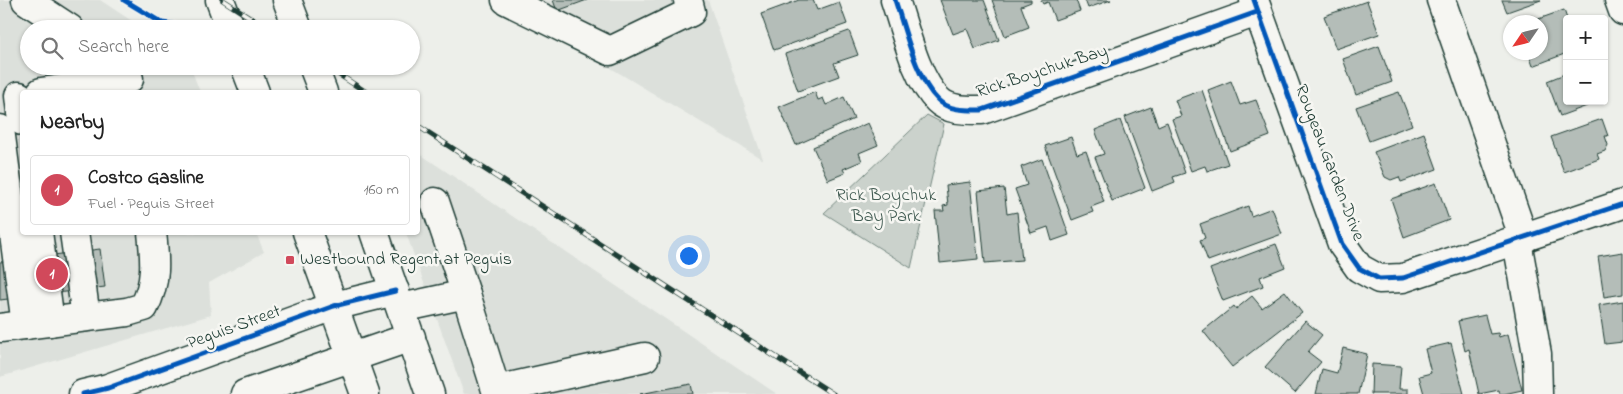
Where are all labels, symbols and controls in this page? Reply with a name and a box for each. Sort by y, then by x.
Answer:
north arrow [1503,15,1548,60]
map controls [1563,15,1608,105]
button: + [1563,15,1608,60]
search box [20,20,420,75]
icon: search [38,34,66,62]
text: Search here [78,34,169,61]
street label: Rick Boychuk Bay [973,39,1111,105]
button: − [1563,60,1608,105]
street label: Rougeau Garden Drive [1286,81,1371,246]
text: Nearby [40,108,104,138]
text: Costco Gasline [88,165,204,192]
text: 1 [54,178,60,202]
text: 160 m [364,178,399,202]
park label: Rick Boychuk Bay Park [836,183,936,230]
text: Fuel · Peguis Street [88,192,215,216]
your location [676,243,702,269]
place label: Westbound Regent at Peguis [300,247,512,274]
marker: Westbound Regent at Peguis [284,254,296,266]
pin: 1 [36,255,68,293]
street label: Peguis Street [184,299,285,358]

